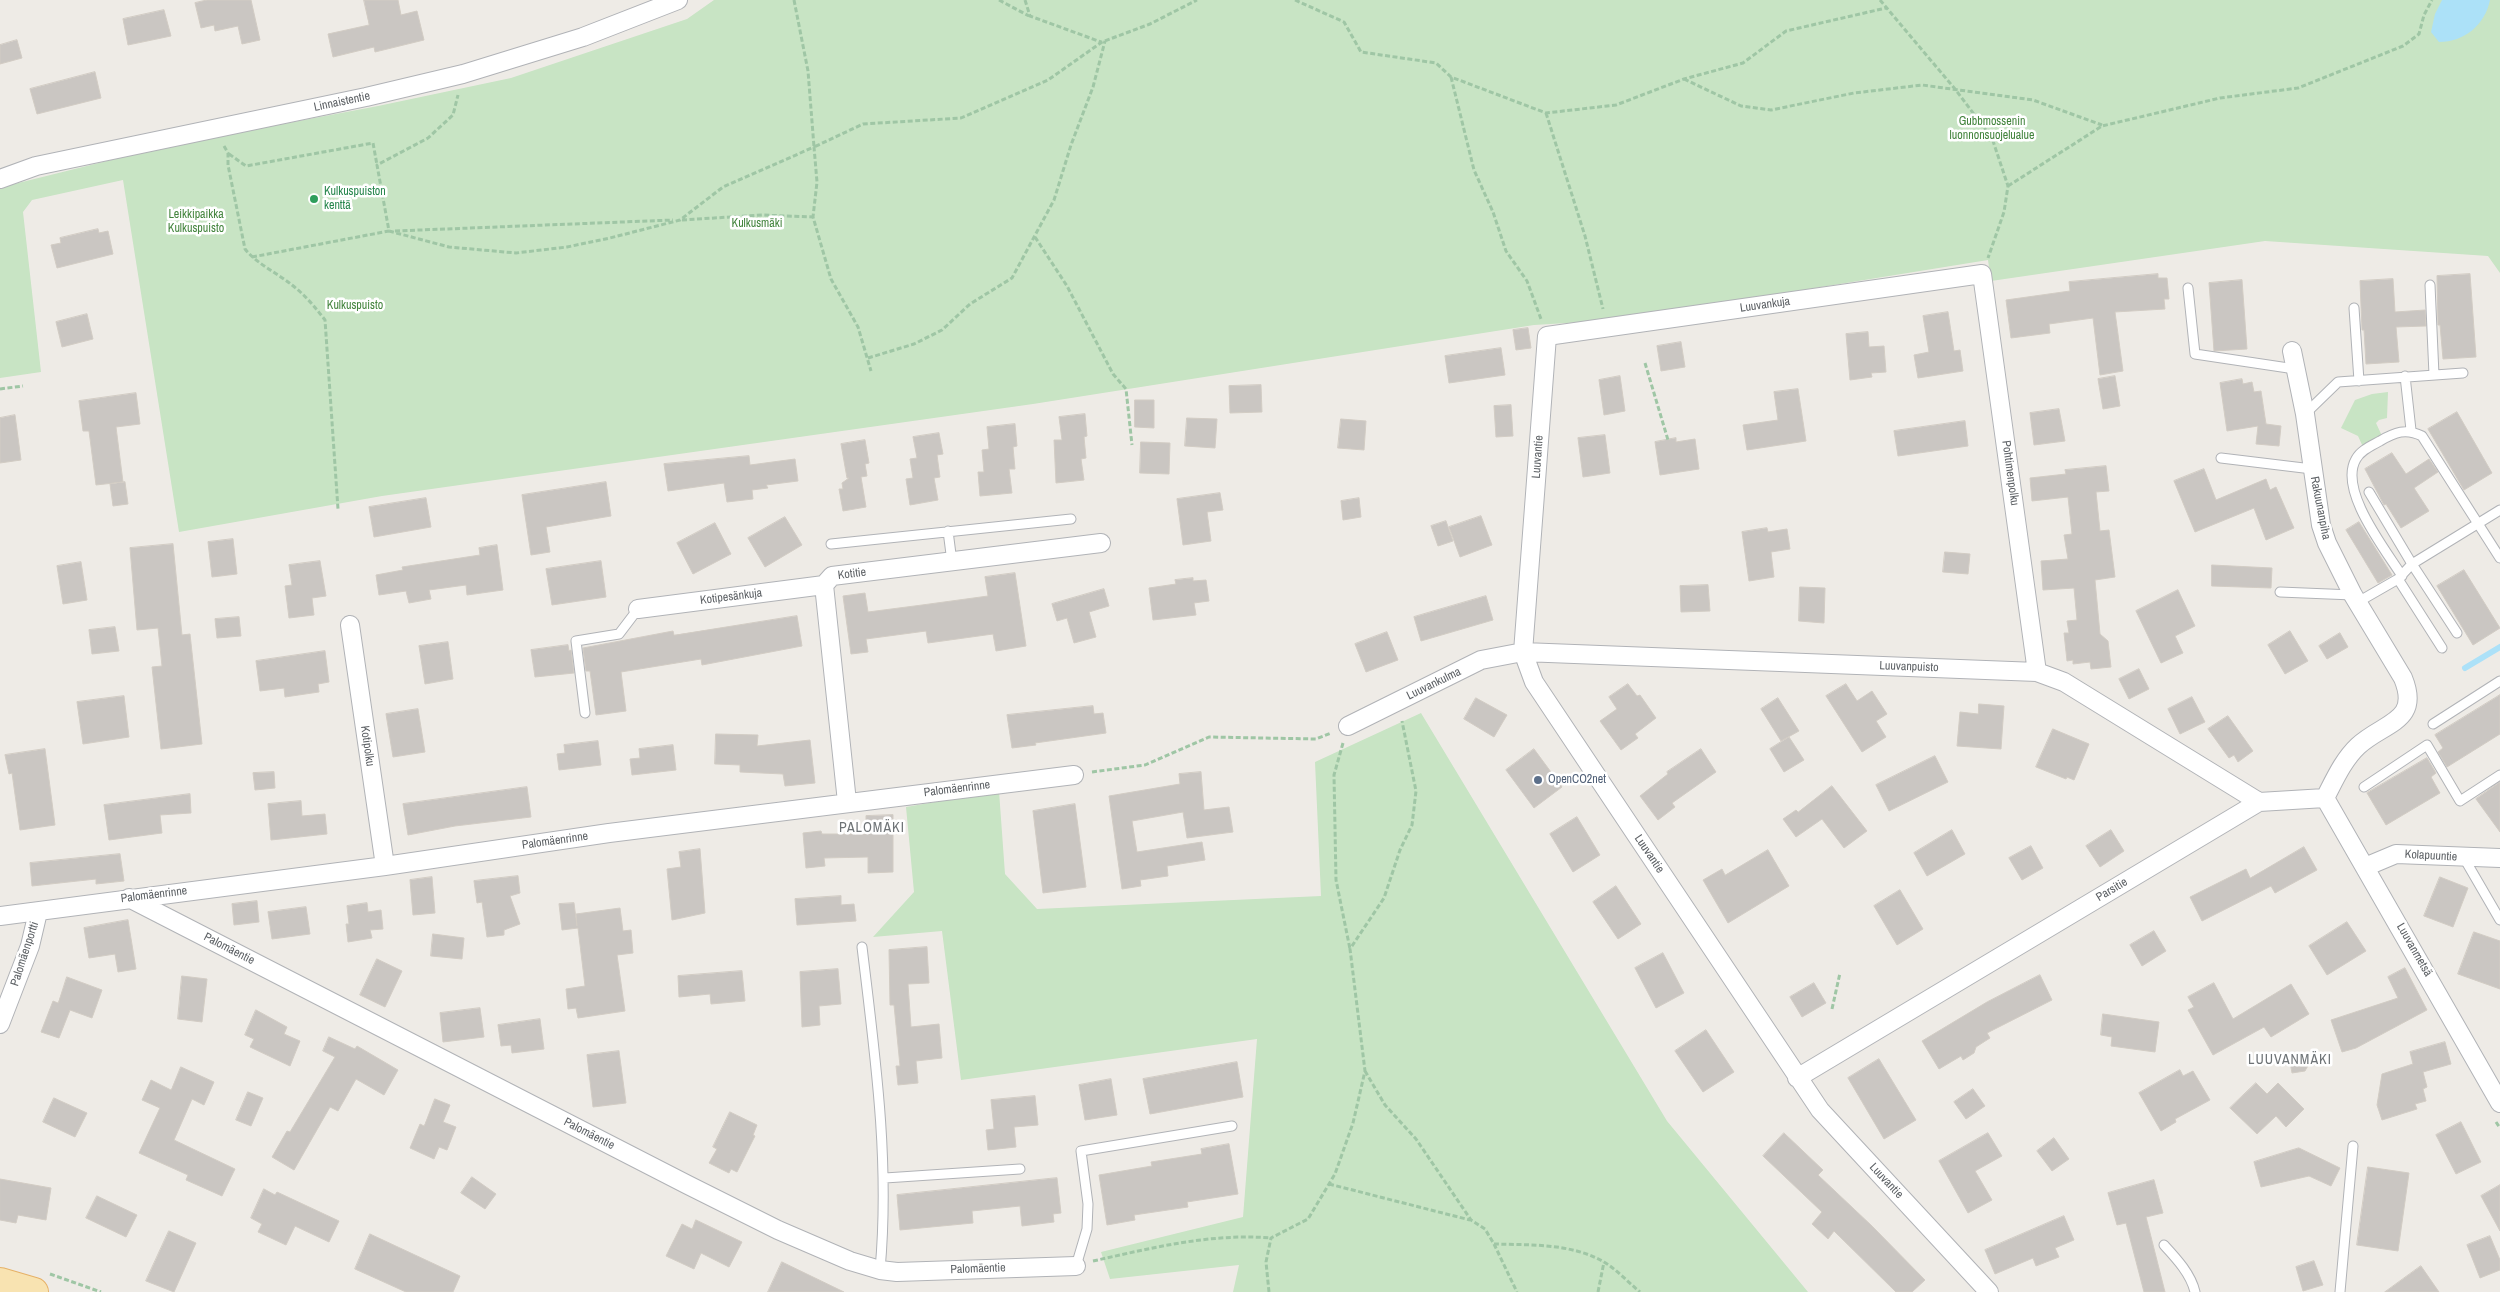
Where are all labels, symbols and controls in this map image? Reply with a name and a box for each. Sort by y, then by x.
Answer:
street label: Linnaistentie [313,89,371,115]
park label: Gubbmossenin luonnonsuojelualue [1950,115,2034,143]
place label: Kulkuspuiston kenttä [324,185,386,213]
marker: Kulkuspuiston kenttä [308,193,320,205]
park label: Leikkipaikka Kulkuspuisto [168,208,224,236]
park label: Kulkusmäki [732,217,782,231]
street label: Luuvankuja [1739,294,1791,316]
park label: Kulkuspuisto [327,299,383,313]
street label: Luuvantie [1529,435,1547,479]
street label: Pohtimenpolku [1998,439,2022,507]
street label: Rakuunanpiha [2307,475,2333,541]
street label: Kotitie [837,565,867,583]
street label: Kotipesänkuja [699,586,763,608]
street label: Luuvanpuisto [1879,659,1939,675]
street label: Luuvankulma [1405,665,1463,703]
street label: Kotipolku [357,725,377,767]
place label: OpenCO2net [1548,773,1606,787]
marker: OpenCO2net [1532,774,1544,786]
street label: Palomäenrinne [923,778,991,800]
district label: PALOMÄKI [838,820,906,836]
street label: Palomäenrinne [521,829,589,853]
street label: Luuvantie [1631,832,1667,876]
street label: Kolapuuntie [2404,847,2458,865]
street label: Parsitie [2094,875,2130,905]
street label: Palomäenrinne [120,884,188,906]
street label: Palomäenportti [8,920,42,988]
street label: Luuvanmetsä [2393,921,2435,979]
street label: Palomäentie [201,930,257,968]
district label: LUUVANMÄKI [2247,1052,2333,1068]
street label: Palomäentie [561,1115,617,1153]
street label: Luuvantie [1866,1160,1906,1202]
street label: Palomäentie [950,1261,1006,1277]

